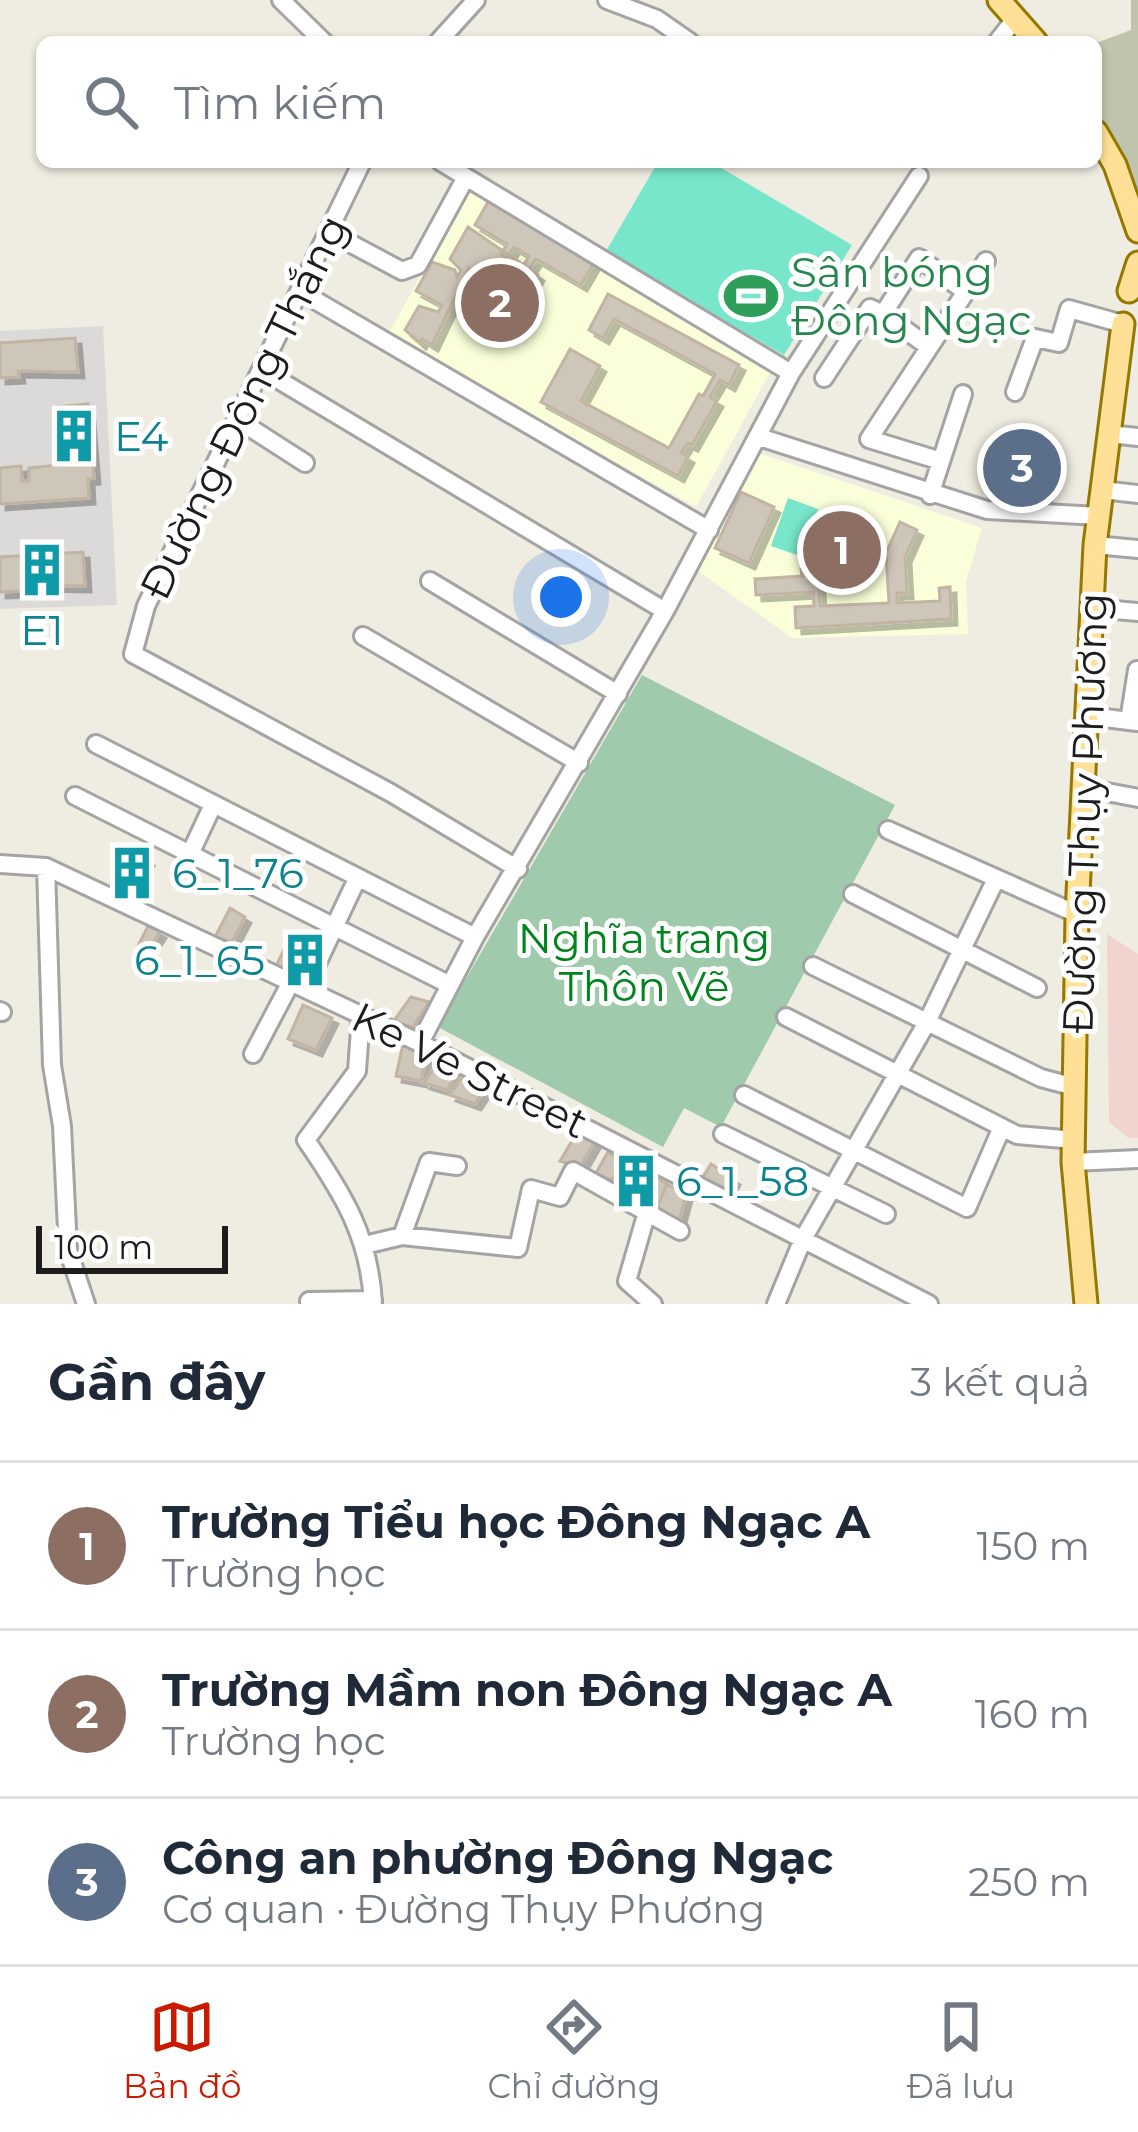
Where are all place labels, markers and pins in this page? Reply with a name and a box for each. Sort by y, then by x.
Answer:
place label: Sân bóng Đông Ngạc [791,246,1032,346]
pin: 2 [461,258,539,348]
sports icon: Sân bóng Đông Ngạc [722,267,780,325]
building icon: E4 [45,407,103,465]
place label: E4 [114,410,169,462]
pin: 3 [983,423,1061,513]
pin: 1 [803,505,881,595]
building icon: E1 [13,541,71,599]
place label: E1 [20,604,64,656]
building icon: 6_1_76 [103,844,161,902]
place label: 6_1_76 [172,847,304,899]
building icon: 6_1_65 [276,931,334,989]
place label: 6_1_65 [134,934,265,986]
building icon: 6_1_58 [607,1152,665,1210]
place label: 6_1_58 [676,1155,809,1207]

